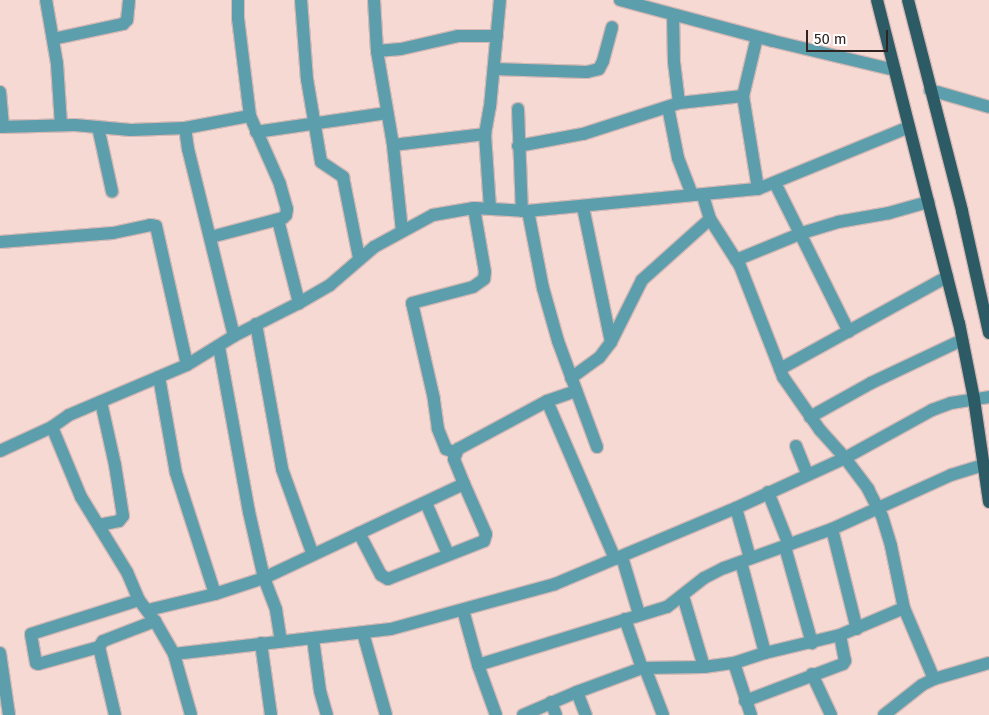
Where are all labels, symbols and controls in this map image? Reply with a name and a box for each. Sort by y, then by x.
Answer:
scale bar [809,20,892,52]
text: 50 m [814,30,847,48]

